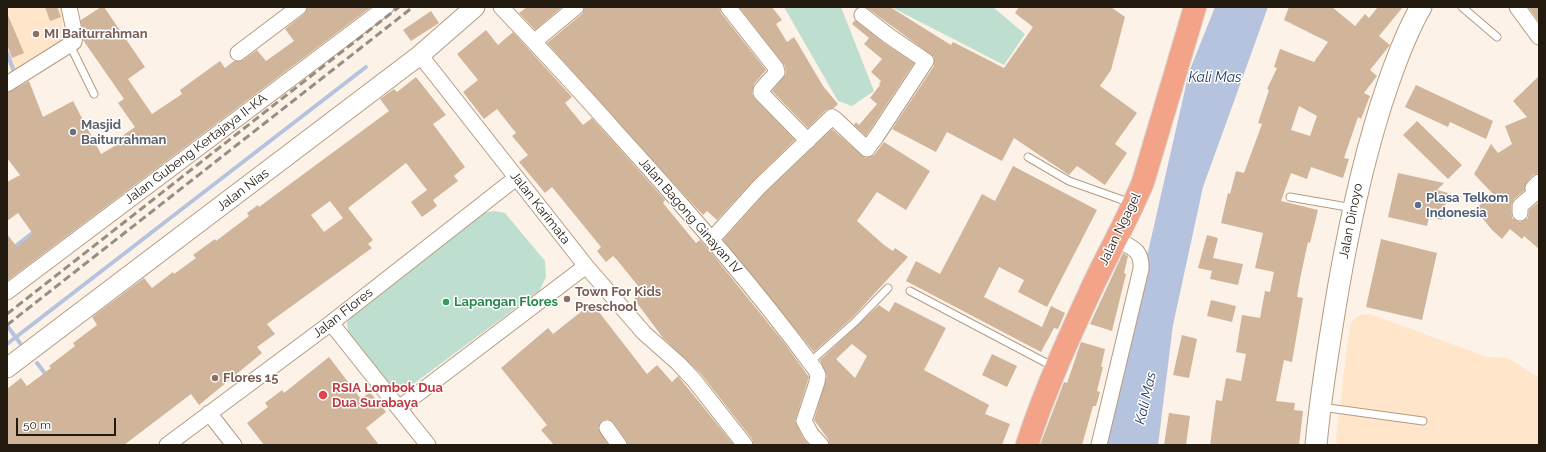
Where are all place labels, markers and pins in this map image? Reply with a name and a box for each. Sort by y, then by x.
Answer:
place label: MI Baiturrahman [44,26,147,42]
marker: MI Baiturrahman [31,29,41,39]
place label: Masjid Baiturrahman [81,117,166,148]
marker: Masjid Baiturrahman [68,127,78,137]
place label: Plasa Telkom Indonesia [1426,190,1508,221]
marker: Plasa Telkom Indonesia [1413,200,1423,210]
place label: Town For Kids Preschool [575,284,661,315]
place label: Lapangan Flores [454,294,558,310]
marker: Town For Kids Preschool [562,294,572,304]
marker: Lapangan Flores [441,297,451,307]
place label: Flores 15 [223,370,278,386]
marker: Flores 15 [210,373,220,383]
place label: RSIA Lombok Dua Dua Surabaya [332,380,443,411]
marker: RSIA Lombok Dua Dua Surabaya [317,389,329,401]

